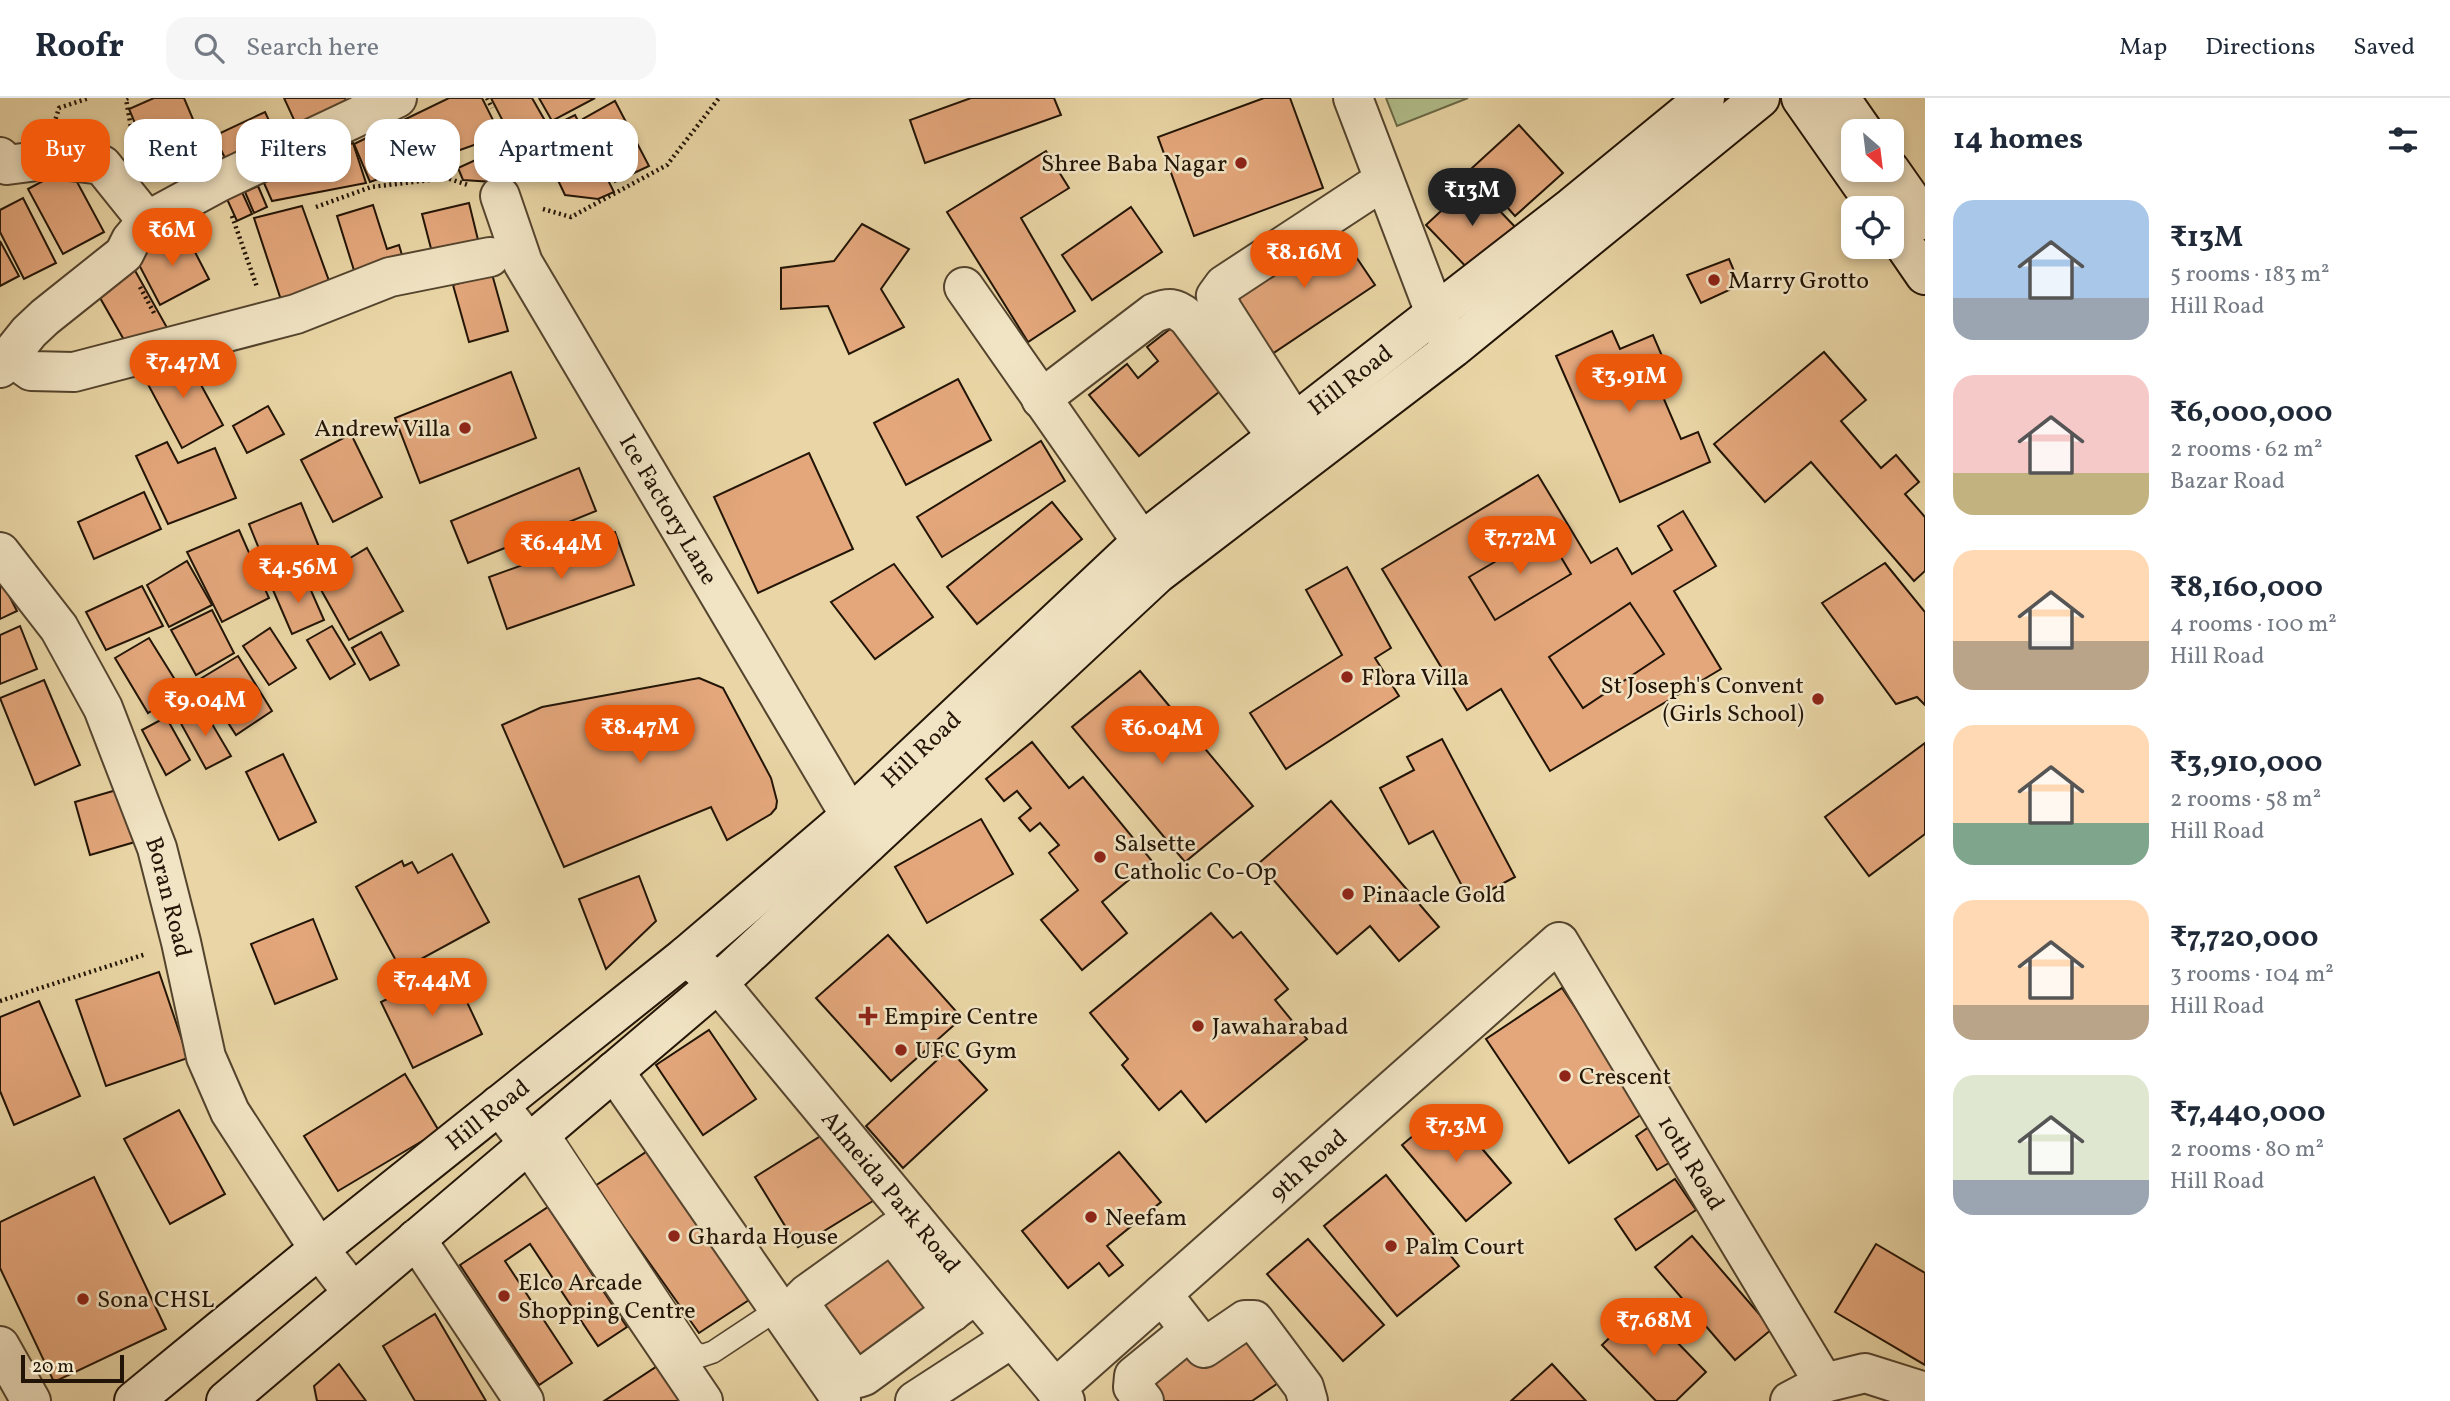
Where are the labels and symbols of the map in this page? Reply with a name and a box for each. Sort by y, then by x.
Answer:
north arrow [1841,119,1904,182]
place label: Shree Baba Nagar [1041,148,1227,182]
marker: Shree Baba Nagar [1233,155,1249,171]
pin: ₹13M [1431,169,1513,228]
pin: ₹6M [138,208,206,268]
pin: ₹8.16M [1247,230,1361,290]
place label: Marry Grotto [1728,265,1869,299]
marker: Marry Grotto [1706,272,1722,288]
street label: Hill Road [1302,338,1401,425]
pin: ₹7.47M [126,341,240,400]
pin: ₹3.91M [1572,354,1686,414]
place label: Andrew Villa [314,413,451,447]
marker: Andrew Villa [457,420,473,436]
street label: Ice Factory Lane [609,429,725,592]
pin: ₹7.72M [1463,517,1577,576]
pin: ₹6.44M [504,522,618,581]
pin: ₹4.56M [241,546,355,605]
place label: Flora Villa [1361,662,1469,696]
marker: Flora Villa [1339,669,1355,685]
place label: St Joseph's Convent (Girls School) [1600,670,1804,732]
pin: ₹9.04M [148,678,262,738]
marker: St Joseph's Convent (Girls School) [1810,691,1826,707]
street label: Hill Road [875,705,970,797]
pin: ₹8.47M [583,706,697,765]
pin: ₹6.04M [1105,706,1219,766]
place label: Salsette Catholic Co-Op [1114,828,1277,890]
street label: Boran Road [135,832,199,961]
marker: Salsette Catholic Co-Op [1092,849,1108,865]
place label: Pinaacle Gold [1362,879,1506,913]
marker: Pinaacle Gold [1340,886,1356,902]
pin: ₹7.44M [375,958,489,1018]
place label: Empire Centre [884,1001,1038,1035]
marker: Empire Centre [858,1006,878,1026]
place label: Jawaharabad [1212,1011,1349,1045]
marker: Jawaharabad [1190,1018,1206,1034]
place label: UFC Gym [915,1035,1017,1069]
marker: UFC Gym [893,1042,909,1058]
place label: Crescent [1579,1061,1671,1095]
marker: Crescent [1557,1068,1573,1084]
street label: Hill Road [440,1072,538,1160]
street label: Almeida Park Road [812,1104,967,1282]
pin: ₹7.3M [1407,1104,1505,1164]
street label: 10th Road [1648,1110,1732,1218]
street label: 9th Road [1263,1122,1356,1210]
place label: Neefam [1105,1202,1187,1236]
marker: Neefam [1083,1209,1099,1225]
place label: Gharda House [688,1221,838,1255]
marker: Gharda House [666,1228,682,1244]
place label: Palm Court [1405,1231,1525,1265]
marker: Palm Court [1383,1238,1399,1254]
place label: Elco Arcade Shopping Centre [518,1267,696,1329]
place label: Sona CHSL [97,1284,215,1318]
marker: Elco Arcade Shopping Centre [496,1288,512,1304]
marker: Sona CHSL [75,1291,91,1307]
pin: ₹7.68M [1597,1298,1711,1358]
scale bar [21,1352,124,1384]

